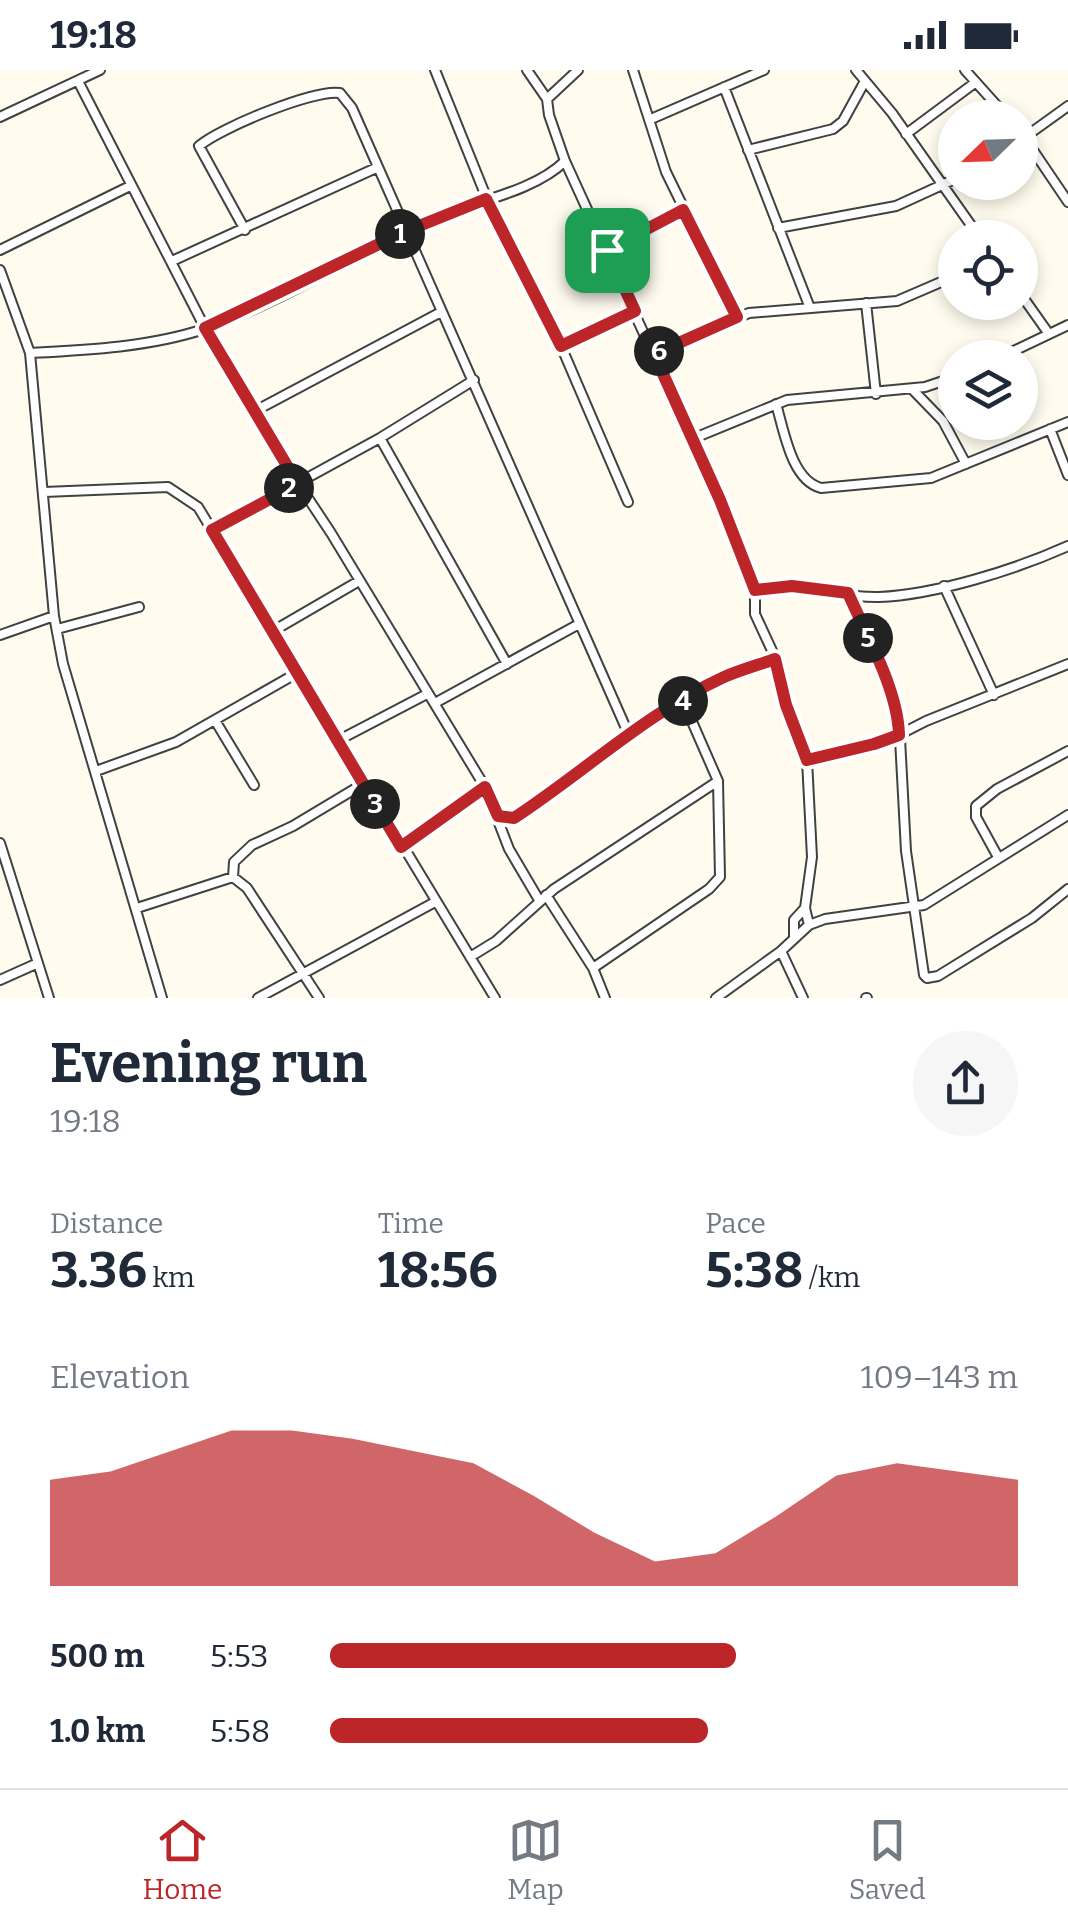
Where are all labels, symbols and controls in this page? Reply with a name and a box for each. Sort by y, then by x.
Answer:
text: 19:18 [50,12,137,58]
north arrow [938,100,1038,200]
map controls [938,100,1038,440]
pin [565,208,650,293]
pin: 1 [375,209,425,259]
text: 1 [394,217,406,250]
button: locate [938,220,1038,320]
icon: arrive [580,223,635,278]
pin: 6 [634,326,684,376]
text: 6 [651,334,667,367]
button: layers [938,340,1038,440]
pin: 2 [264,463,314,513]
text: 2 [281,471,297,504]
pin: 5 [843,613,893,663]
text: 5 [860,621,876,654]
pin: 4 [658,676,708,726]
text: 4 [674,684,692,717]
pin: 3 [350,779,400,829]
text: 3 [367,787,383,820]
text: Evening run [50,1031,367,1097]
button: share [913,1031,1018,1136]
text: 19:18 [50,1102,121,1140]
text: Distance [50,1207,163,1240]
text: Time [378,1207,444,1240]
text: Pace [705,1207,766,1240]
text: 3.36 [50,1240,147,1300]
text: 18:56 [378,1240,498,1300]
text: 5:38 [705,1240,803,1300]
text: km [147,1261,195,1294]
text: /km [803,1261,860,1294]
text: Elevation [50,1358,190,1396]
text: 109–143 m [861,1358,1018,1396]
text: 500 m [50,1637,144,1675]
text: 5:53 [210,1637,268,1675]
text: 1.0 km [50,1712,145,1750]
text: 5:58 [210,1712,270,1750]
tab: Home [142,1813,222,1906]
tab: Map [507,1813,564,1906]
tab: Saved [849,1813,926,1906]

